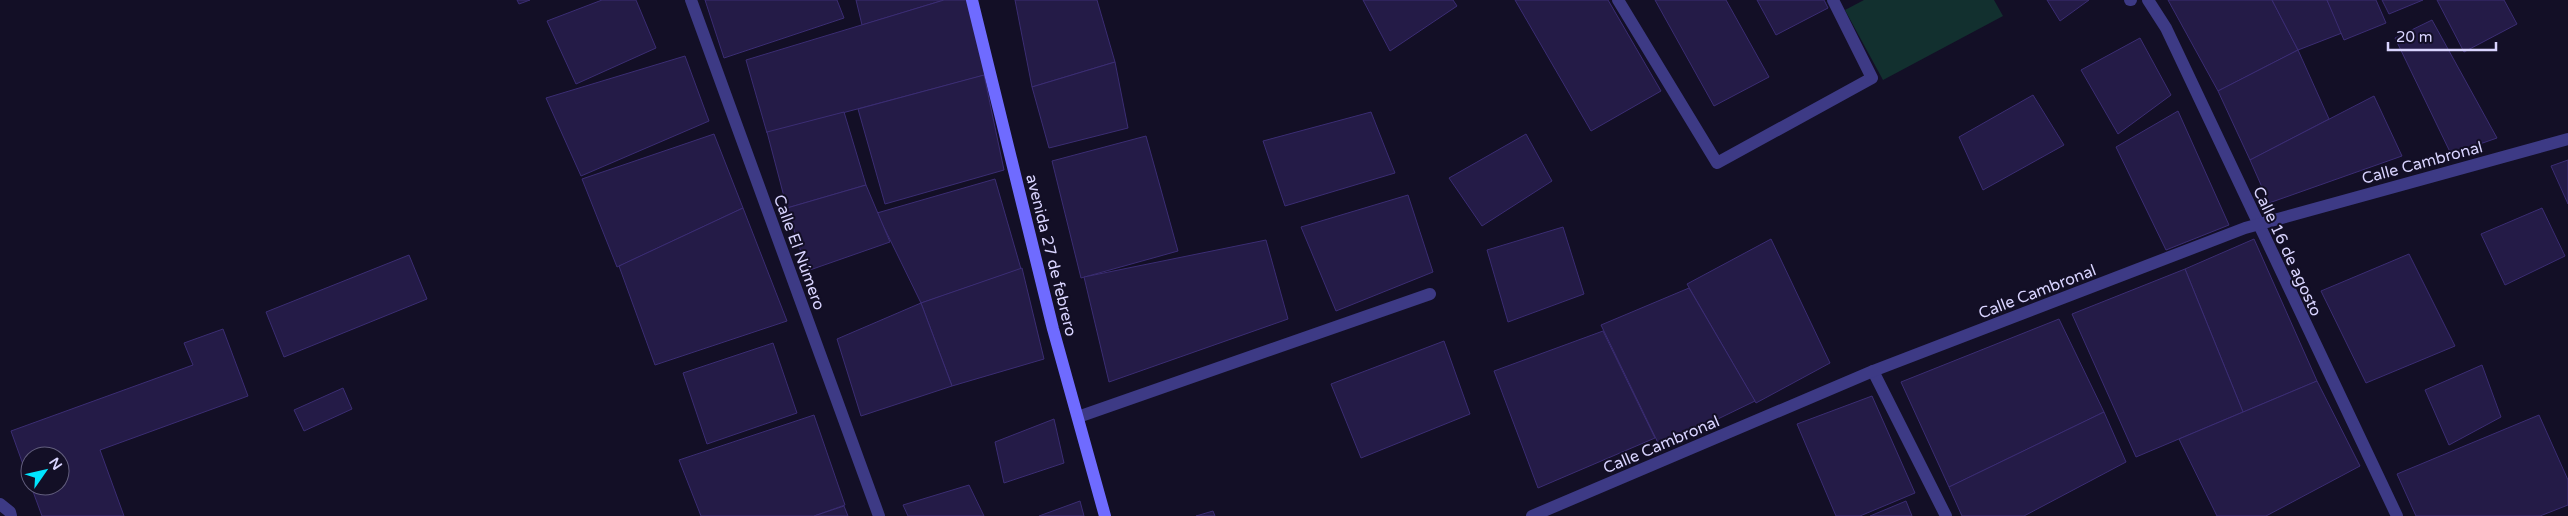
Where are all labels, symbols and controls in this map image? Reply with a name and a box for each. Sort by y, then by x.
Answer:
scale bar [2388,20,2496,52]
text: 20 m [2396,28,2433,46]
street label: Calle Cambronal [2360,137,2485,189]
street label: avenida 27 de febrero [1021,172,1081,338]
street label: Calle 16 de agosto [2248,183,2326,320]
street label: Calle El Número [769,192,829,313]
street label: Calle Cambronal [1976,260,2099,324]
street label: Calle Cambronal [1600,411,1723,478]
north arrow [20,446,70,496]
text: N [45,455,66,473]

